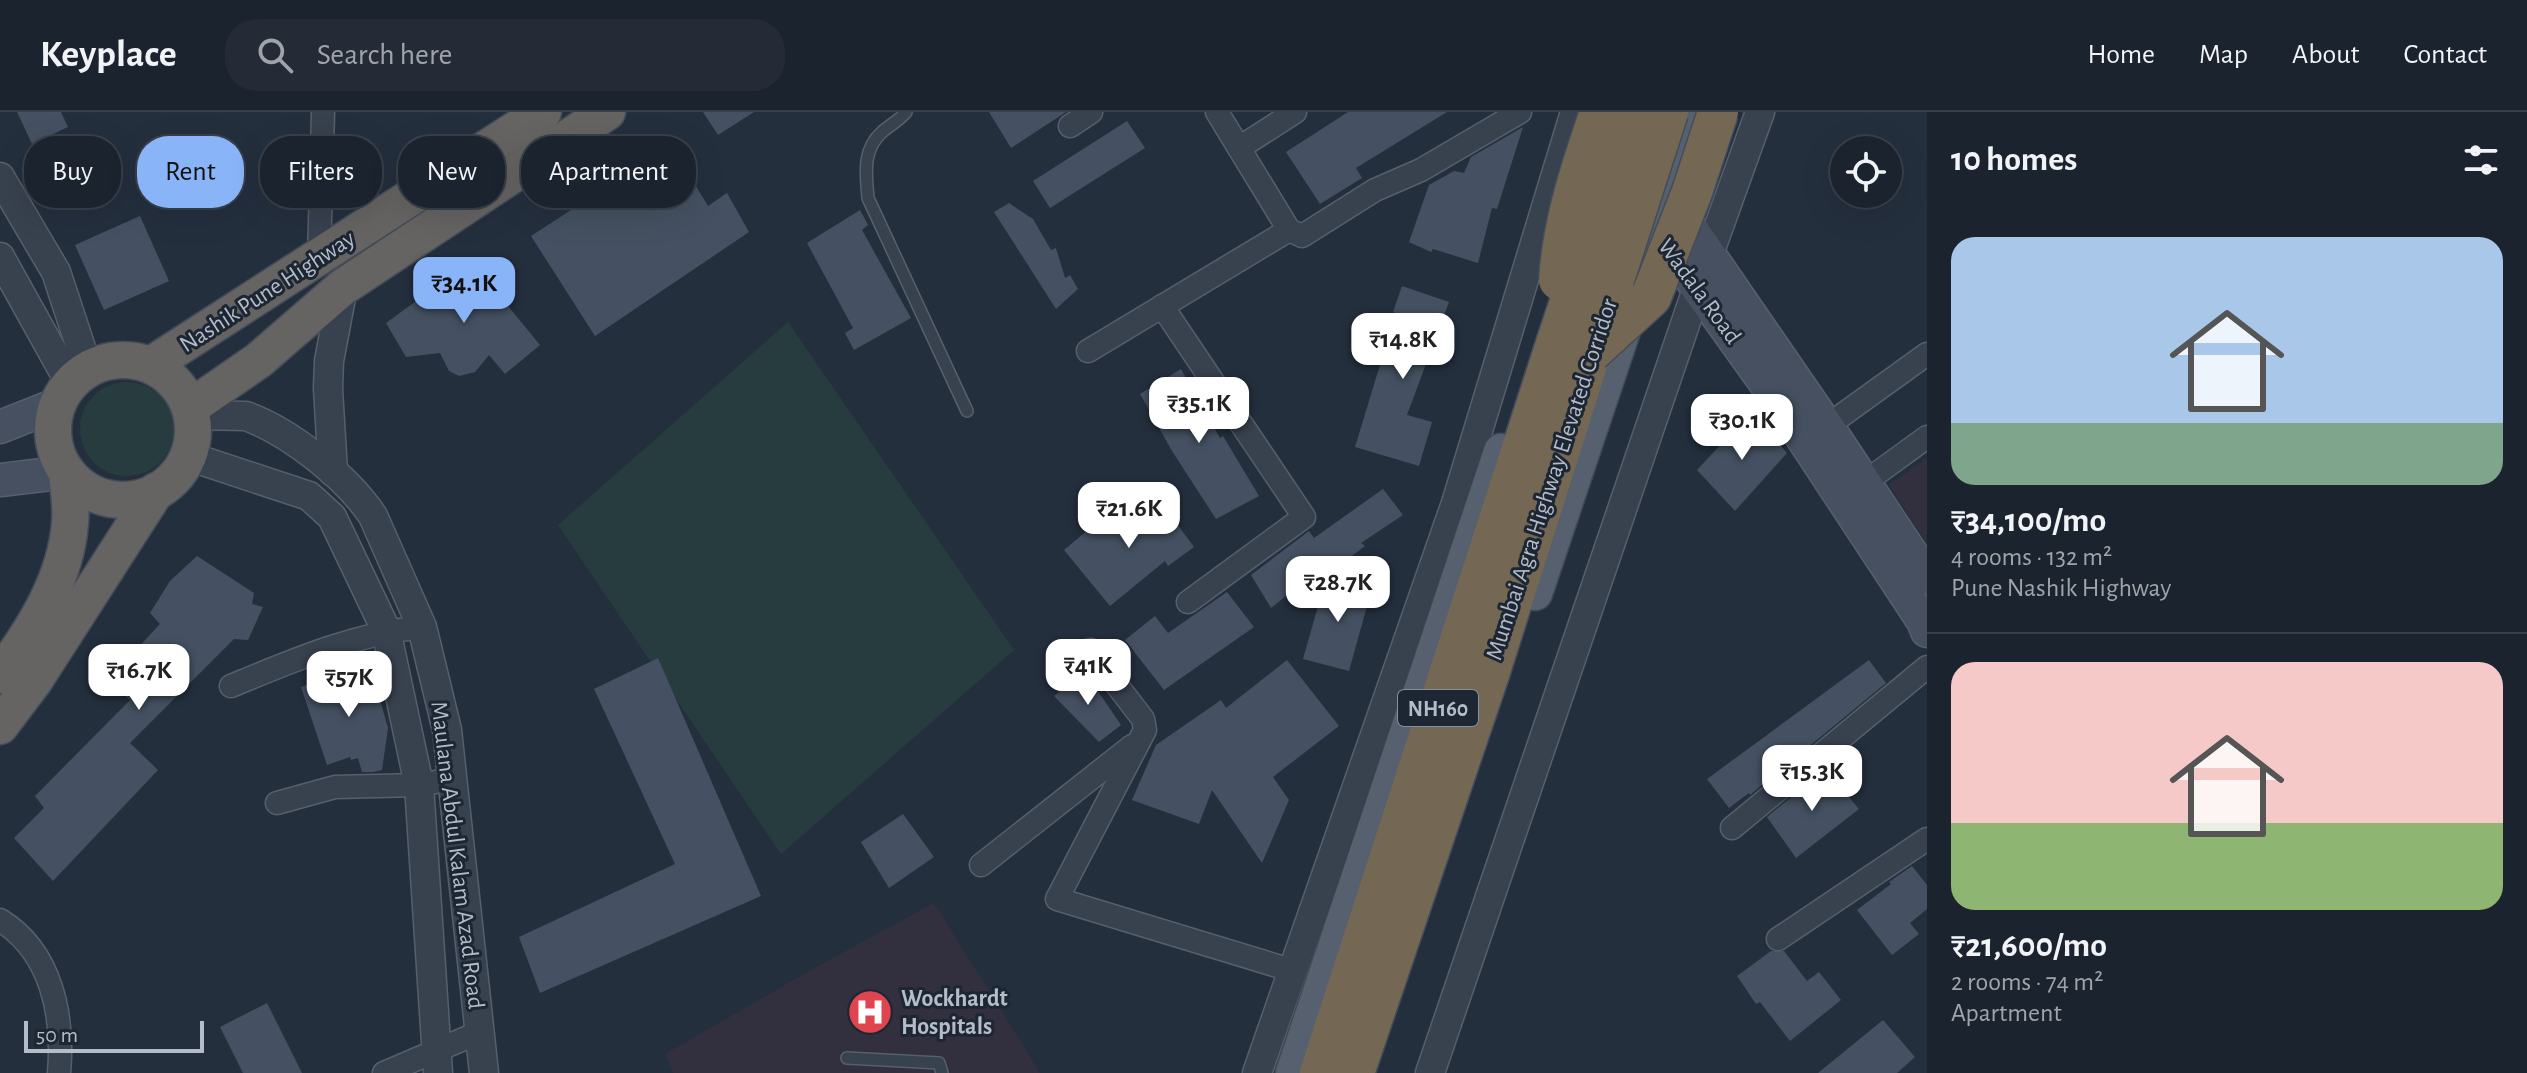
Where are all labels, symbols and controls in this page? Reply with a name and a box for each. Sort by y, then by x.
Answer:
search box [225,19,785,91]
icon: search [253,33,297,77]
text: Keyplace [40,36,177,74]
text: Search here [317,40,452,70]
text: Home [2088,41,2155,69]
text: Map [2199,41,2248,69]
text: About [2292,41,2360,69]
text: Contact [2404,41,2487,69]
chip: Buy [24,136,121,208]
chip: Rent [137,136,244,208]
chip: Filters [260,136,382,208]
chip: New [398,136,505,208]
chip: Apartment [521,136,696,208]
map controls [1830,136,1902,208]
button: locate [1830,136,1902,208]
icon: filters [2459,138,2503,182]
text: 10 homes [1951,143,2077,177]
street label: Nashik Pune Highway [176,226,359,357]
street label: Wadala Road [1653,235,1745,349]
pin: ₹34.1K [399,257,529,325]
text: ₹34.1K [431,270,497,296]
icon: home [2155,289,2299,433]
street label: Mumbai Agra Highway Elevated Corridor [1482,295,1622,663]
pin: ₹14.8K [1338,313,1468,381]
text: ₹14.8K [1369,326,1437,352]
pin: ₹35.1K [1134,377,1264,445]
text: ₹35.1K [1167,390,1231,416]
pin: ₹30.1K [1677,394,1807,462]
text: ₹30.1K [1709,407,1775,433]
pin: ₹21.6K [1064,482,1194,550]
text: ₹21.6K [1096,495,1162,521]
text: ₹34,100/mo [1951,504,2106,538]
text: 4 rooms · 132 m² [1951,544,2112,570]
pin: ₹28.7K [1273,556,1403,624]
text: ₹28.7K [1304,569,1372,595]
text: Pune Nashik Highway [1951,575,2171,601]
pin: ₹41K [1041,639,1135,707]
pin: ₹16.7K [74,644,204,712]
pin: ₹57K [302,651,396,719]
text: ₹41K [1064,652,1112,678]
text: ₹16.7K [106,657,172,683]
text: ₹57K [325,664,373,690]
road number: NH160 [1398,690,1478,726]
street label: Maulana Abdul Kalam Azad Road [426,700,488,1010]
icon: home [2155,714,2299,858]
pin: ₹15.3K [1747,745,1877,813]
text: ₹15.3K [1780,758,1844,784]
text: ₹21,600/mo [1951,929,2107,963]
text: 2 rooms · 74 m² [1951,969,2103,995]
place label: Wockhardt Hospitals [901,987,1008,1039]
hospital icon: Wockhardt Hospitals [846,988,894,1036]
text: Apartment [1951,1000,2062,1026]
scale bar [24,1017,204,1053]
text: 50 m [36,1024,78,1046]

